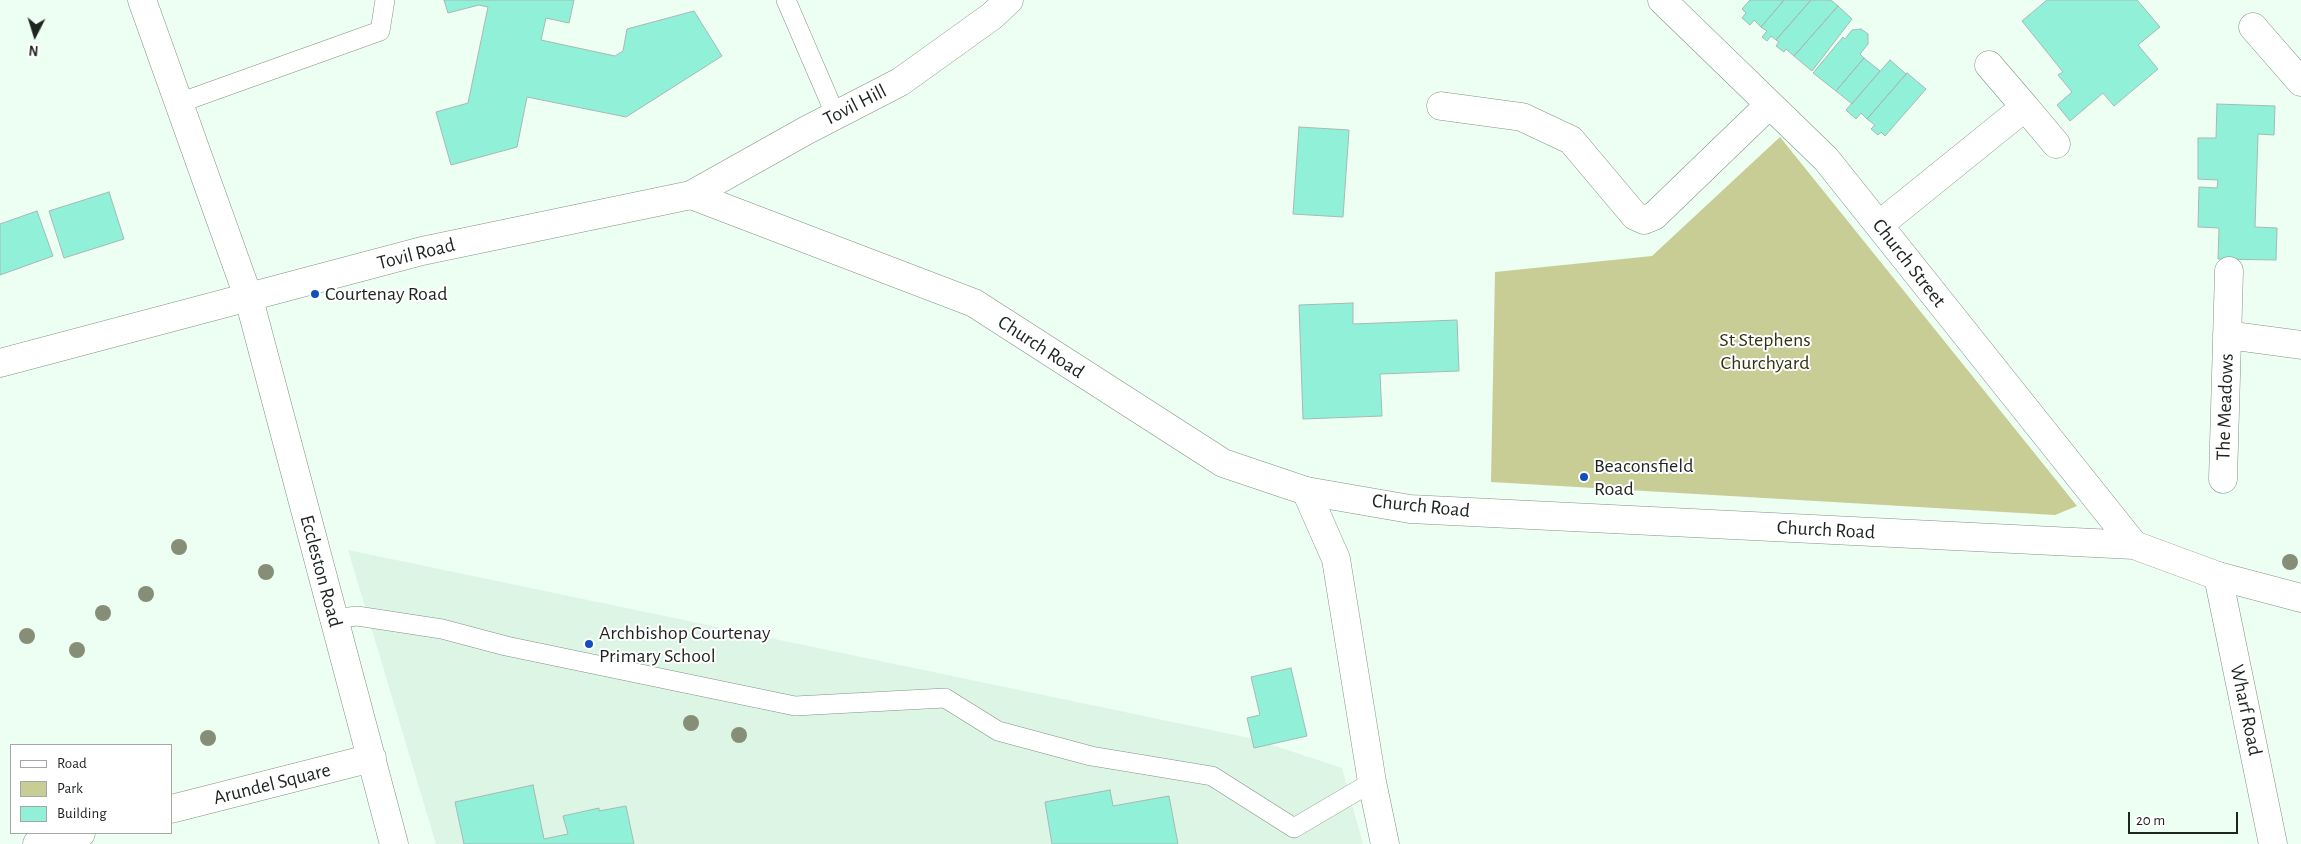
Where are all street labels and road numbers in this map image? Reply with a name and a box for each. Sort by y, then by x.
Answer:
street label: Tovil Hill [819,79,891,131]
street label: Church Street [1867,214,1951,312]
street label: Tovil Road [375,233,457,275]
street label: Church Road [993,310,1089,384]
street label: The Meadows [2211,353,2239,461]
street label: Church Road [1371,489,1471,523]
street label: Eccleston Road [295,512,347,630]
street label: Church Road [1776,515,1876,545]
street label: Wharf Road [2225,662,2267,758]
street label: Arundel Square [211,758,333,810]

